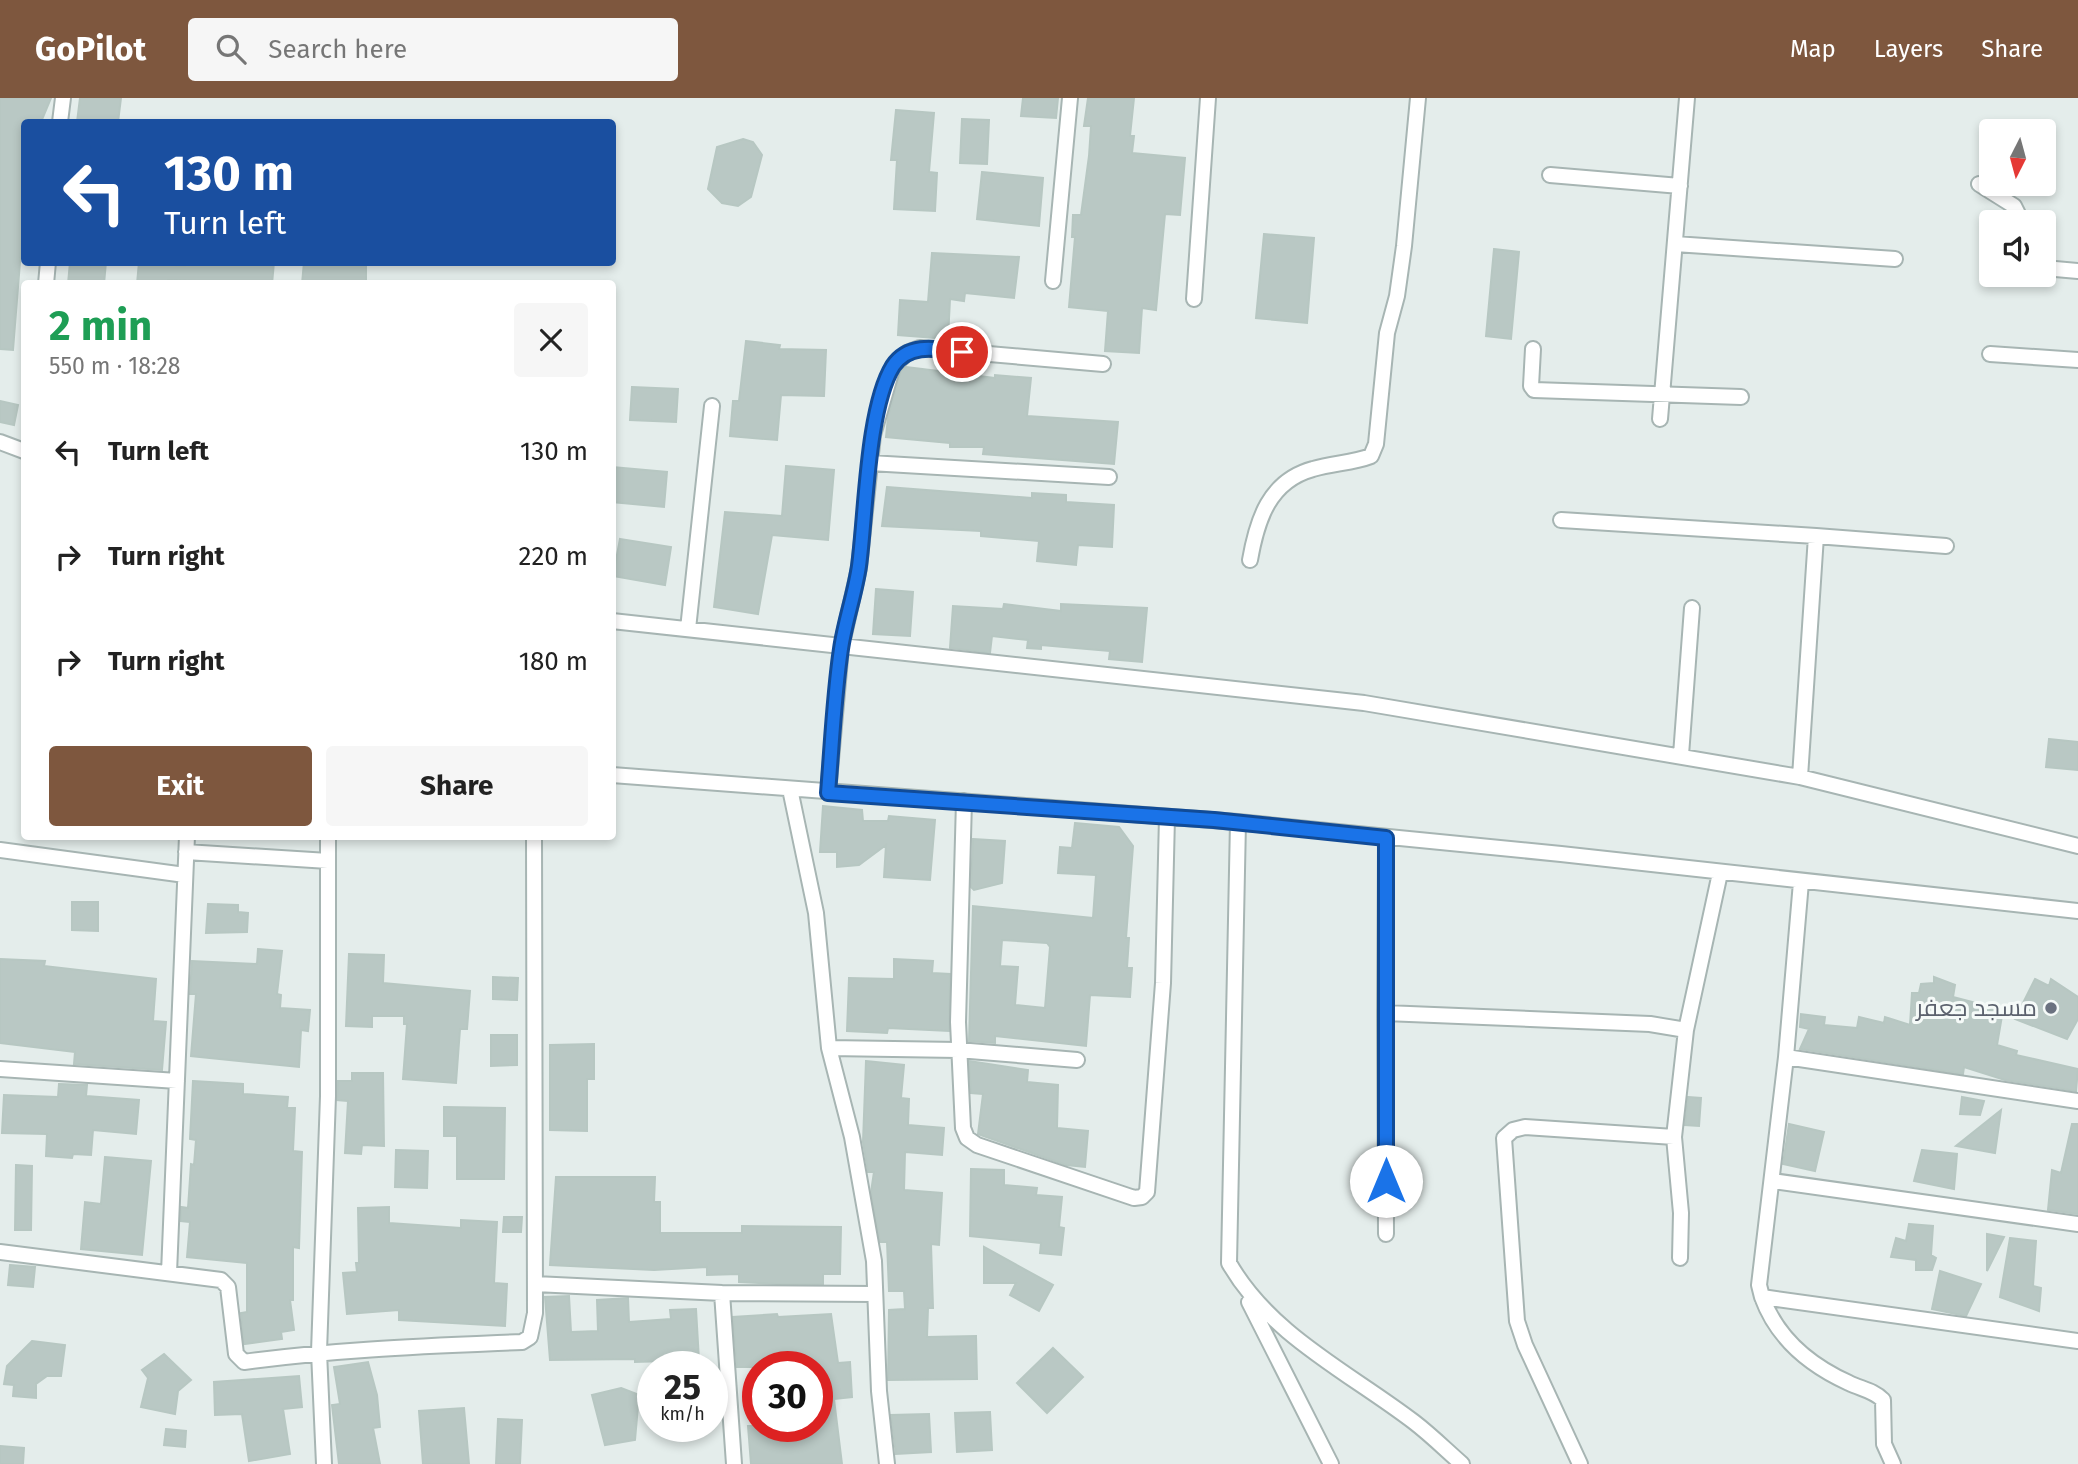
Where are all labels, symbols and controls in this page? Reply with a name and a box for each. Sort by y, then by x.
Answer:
search box [188,18,678,81]
text: GoPilot [35,29,146,69]
icon: search [212,30,250,68]
text: Search here [268,34,407,65]
text: Map [1790,35,1836,63]
text: Layers [1874,35,1943,63]
text: Share [1981,35,2043,63]
north arrow [1979,119,2056,196]
map controls [1979,119,2056,287]
text: 130 m [164,144,294,203]
icon: left [49,147,140,238]
text: Turn left [164,204,286,242]
button: sound [1979,210,2056,287]
text: 2 min [49,301,152,351]
button: close [514,303,588,377]
pin [932,322,992,382]
icon: arrive [943,333,981,371]
text: 550 m · 18:28 [49,352,181,380]
icon: left [49,433,87,471]
text: Turn left [108,436,209,467]
text: 130 m [520,436,588,467]
icon: right [49,538,87,576]
text: Turn right [108,541,225,572]
text: 220 m [519,541,588,572]
icon: right [49,643,87,681]
text: Turn right [108,646,225,677]
text: 180 m [519,646,588,677]
button: Exit [49,746,312,826]
button: Share [326,746,588,826]
place label: مسجد جعفر [1914,994,2037,1022]
marker: مسجد جعفر [2043,1000,2059,1016]
position arrow [1349,1144,1423,1218]
speed limit sign: 30 [742,1351,833,1442]
text: 25 [664,1366,701,1408]
text: km/h [660,1403,705,1425]

